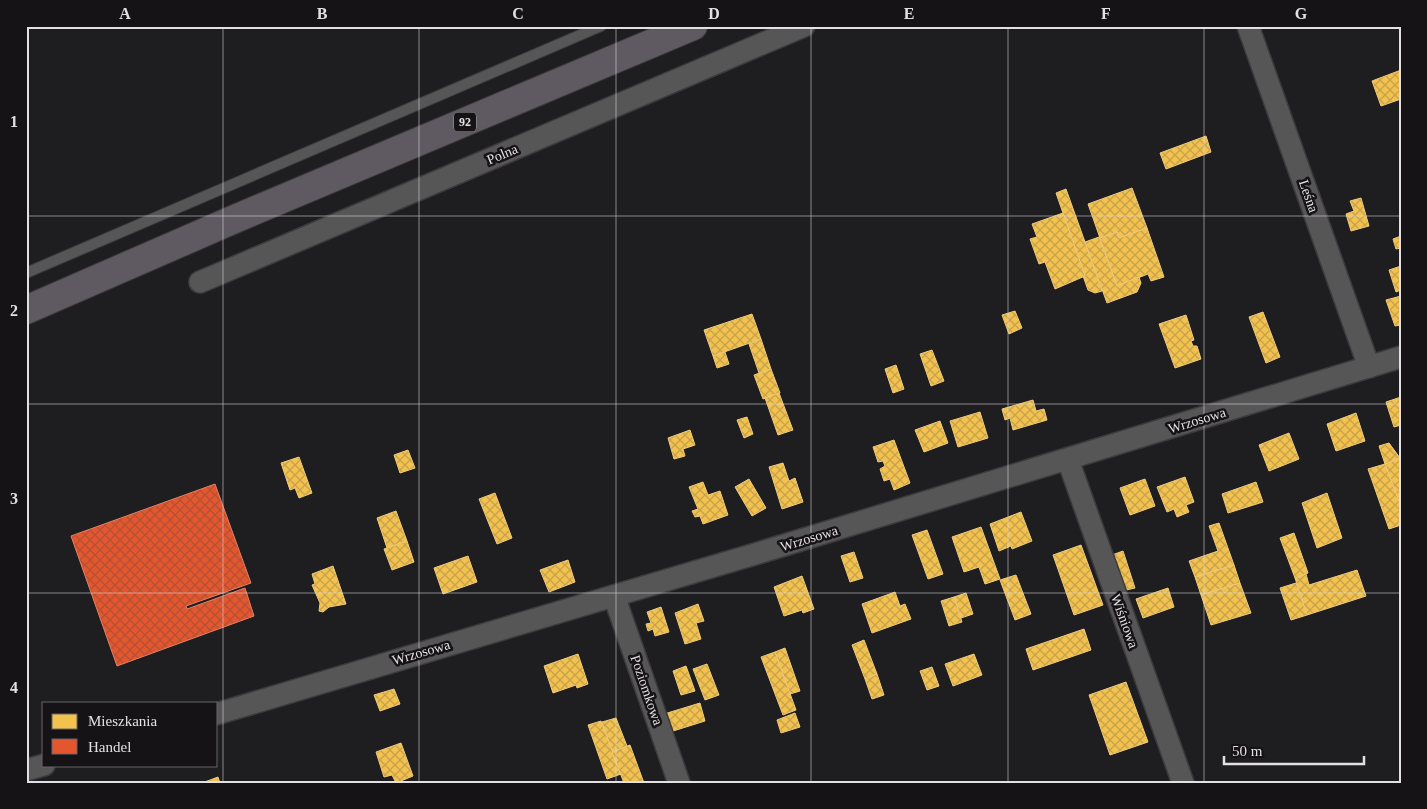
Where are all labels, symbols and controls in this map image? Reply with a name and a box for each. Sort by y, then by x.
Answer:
text: A [119,5,131,22]
text: B [317,5,328,22]
text: C [512,5,524,22]
text: D [708,5,720,22]
text: E [904,5,914,22]
text: F [1101,5,1111,22]
text: G [1295,5,1308,22]
road number: 92 [454,112,476,132]
text: 1 [10,113,18,130]
street label: Polna [485,141,521,168]
street label: Leśna [1296,178,1321,215]
text: 2 [10,302,18,319]
street label: Wrzosowa [1167,404,1228,436]
text: 3 [10,490,18,507]
street label: Wrzosowa [779,522,840,554]
street label: Wiśniowa [1108,592,1141,651]
street label: Wrzosowa [391,637,452,668]
street label: Poziomkowa [628,653,666,728]
text: 4 [10,679,18,696]
legend [42,702,218,766]
text: Mieszkania [88,713,157,729]
scale bar [1224,734,1364,766]
text: Handel [88,739,131,755]
text: 50 m [1232,743,1263,759]

